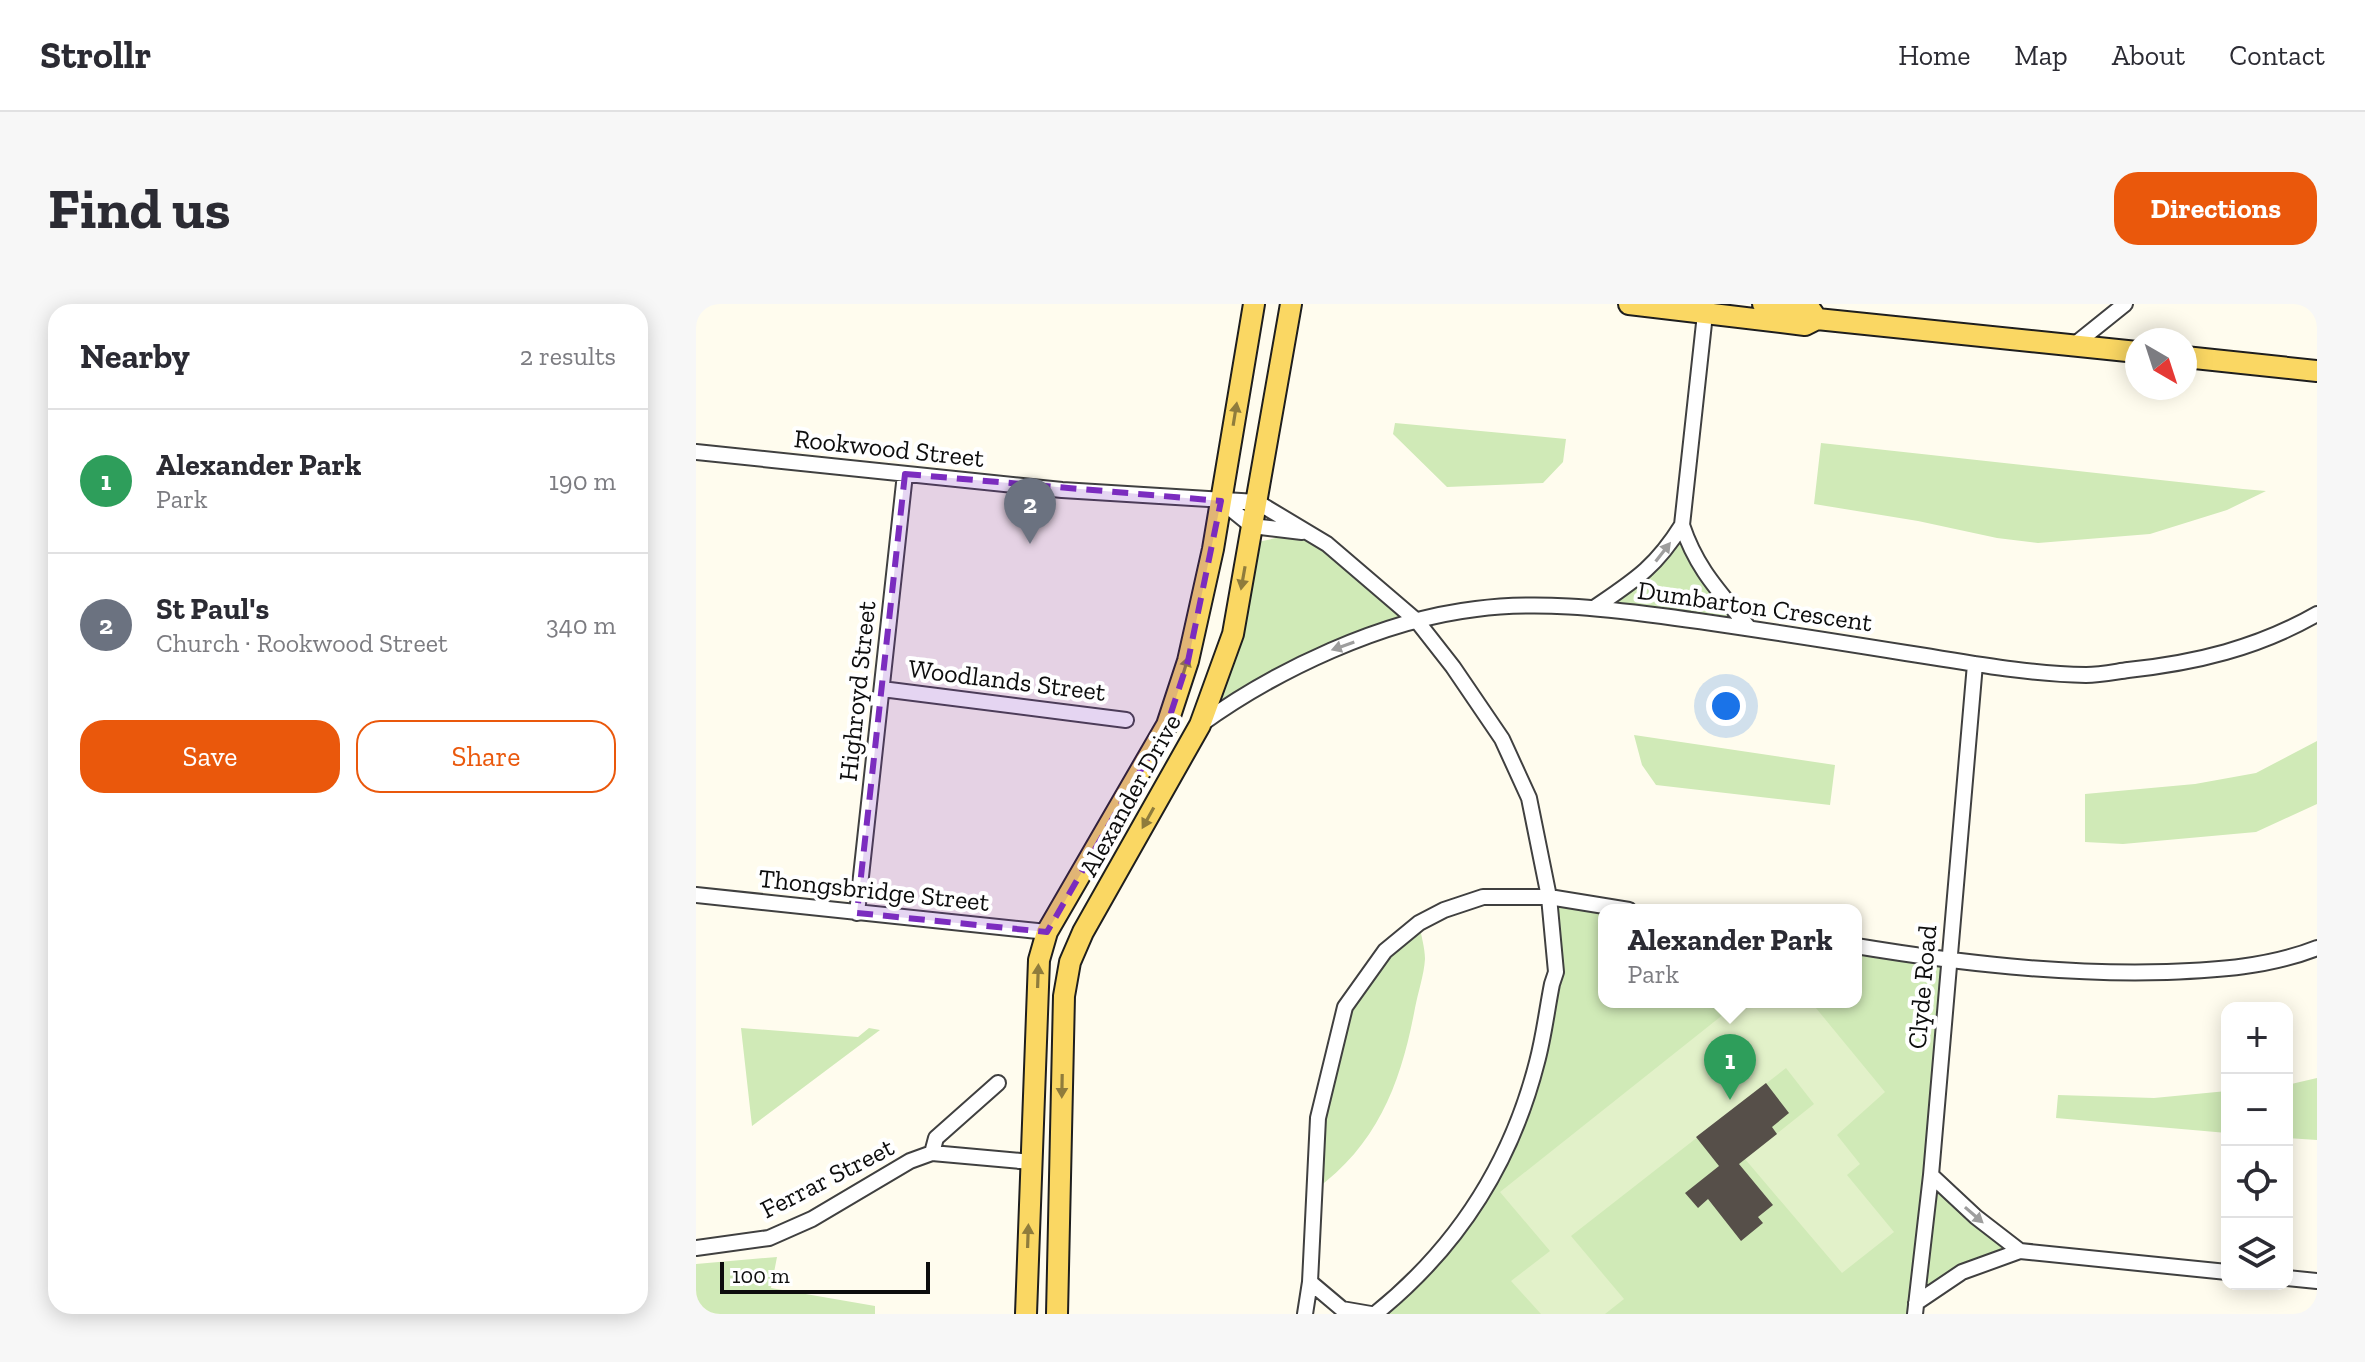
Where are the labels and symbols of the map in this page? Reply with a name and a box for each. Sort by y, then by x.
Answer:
north arrow [2125,328,2197,400]
one-way arrow [1230,401,1242,426]
street label: Rookwood Street [792,422,986,474]
pin: 2 [1004,478,1056,544]
one-way arrow [1655,542,1671,562]
one-way arrow [1236,566,1249,591]
street label: Dumbarton Crescent [1636,574,1875,638]
street label: Highroyd Street [832,599,882,783]
one-way arrow [1331,640,1355,652]
street label: Woodlands Street [907,652,1108,708]
one-way arrow [1179,656,1192,680]
your location [1706,686,1746,726]
street label: Alexander Drive [1072,708,1188,882]
one-way arrow [1141,807,1155,829]
street label: Thongsbridge Street [757,862,991,918]
street label: Clyde Road [1901,924,1943,1050]
one-way arrow [1032,963,1045,988]
pin: 1 [1704,1034,1756,1100]
one-way arrow [1056,1074,1068,1099]
street label: Ferrar Street [755,1131,899,1225]
one-way arrow [1964,1205,1983,1223]
one-way arrow [1022,1223,1035,1248]
scale bar [720,1258,930,1294]

